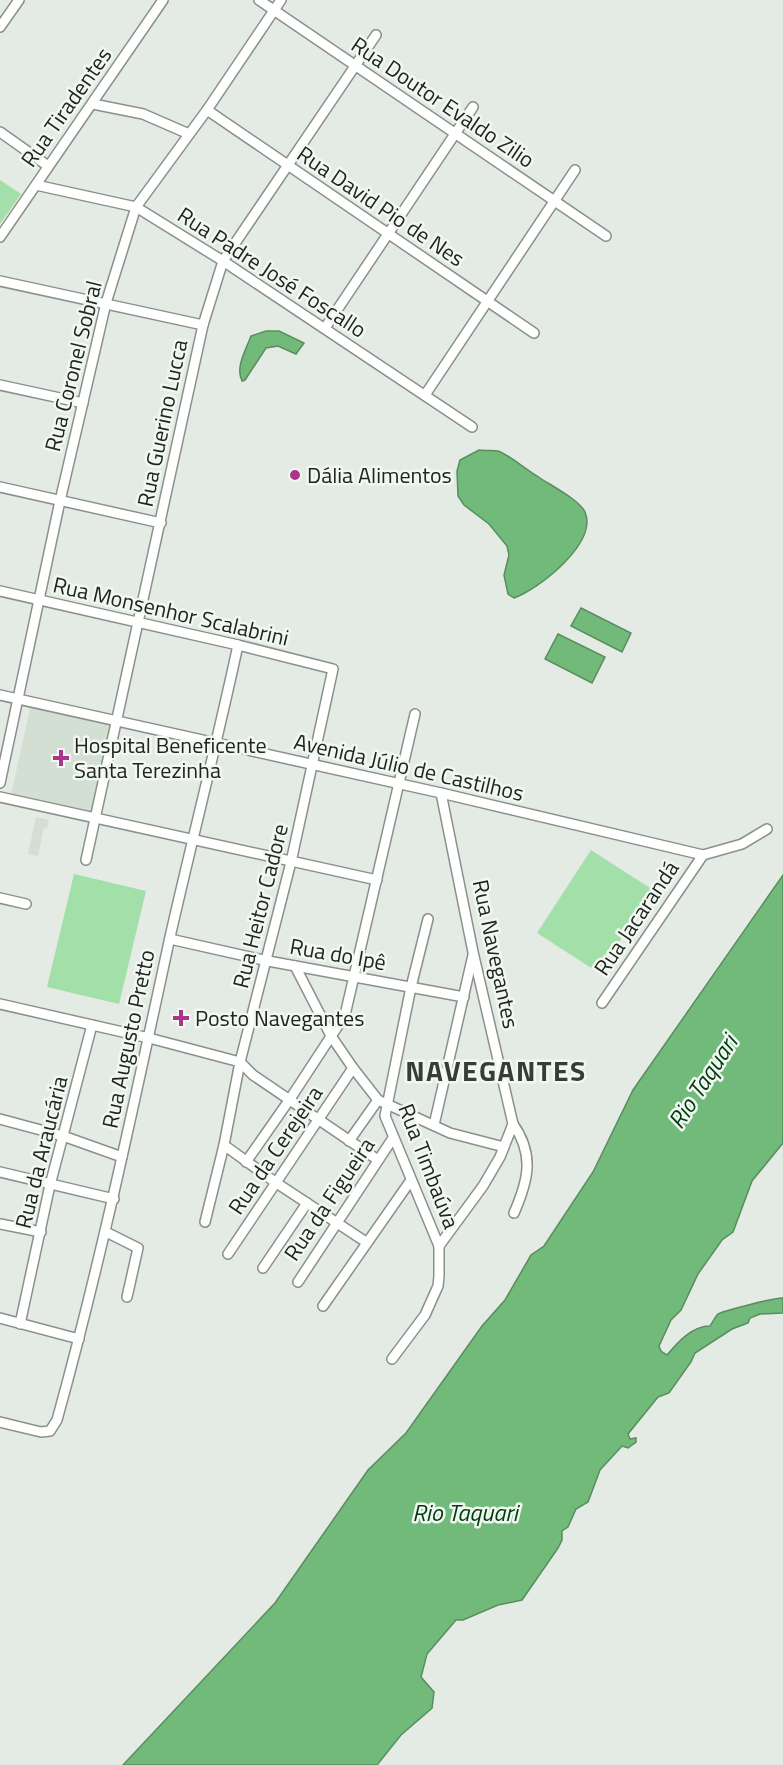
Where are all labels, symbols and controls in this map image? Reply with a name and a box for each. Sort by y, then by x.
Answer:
street label: Rua Doutor Evaldo Zilio [344,28,542,176]
street label: Rua Tiradentes [12,40,120,174]
street label: Rua David Pio de Nes [290,137,472,275]
street label: Rua Padre José Foscallo [171,198,373,346]
street label: Rua Coronel Sobral [35,277,111,455]
street label: Rua Guerino Lucca [128,336,196,510]
place label: Dália Alimentos [307,458,452,492]
marker: Dália Alimentos [288,468,302,482]
street label: Rua Monsenhor Scalabrini [50,567,292,655]
street label: Avenida Júlio de Castilhos [291,724,527,810]
place label: Hospital Beneficente Santa Terezinha [74,728,267,787]
marker: Hospital Beneficente Santa Terezinha [52,749,70,767]
street label: Rua Heitor Cadore [223,820,297,992]
street label: Rua Jacarandá [585,854,687,982]
street label: Rua Navegantes [464,876,528,1032]
street label: Rua do Ipê [287,929,389,979]
street label: Rua Augusto Pretto [92,947,164,1131]
place label: Posto Navegantes [195,1001,364,1035]
marker: Posto Navegantes [172,1009,190,1027]
water label: Rio Taquari [658,1025,748,1135]
district label: NAVEGANTES [405,1049,587,1092]
street label: Rua da Araucária [6,1072,76,1232]
street label: Rua da Cerejeira [219,1079,331,1221]
street label: Rua Timbaúva [390,1099,468,1233]
street label: Rua da Figueira [275,1130,383,1268]
water label: Rio Taquari [412,1494,521,1530]

